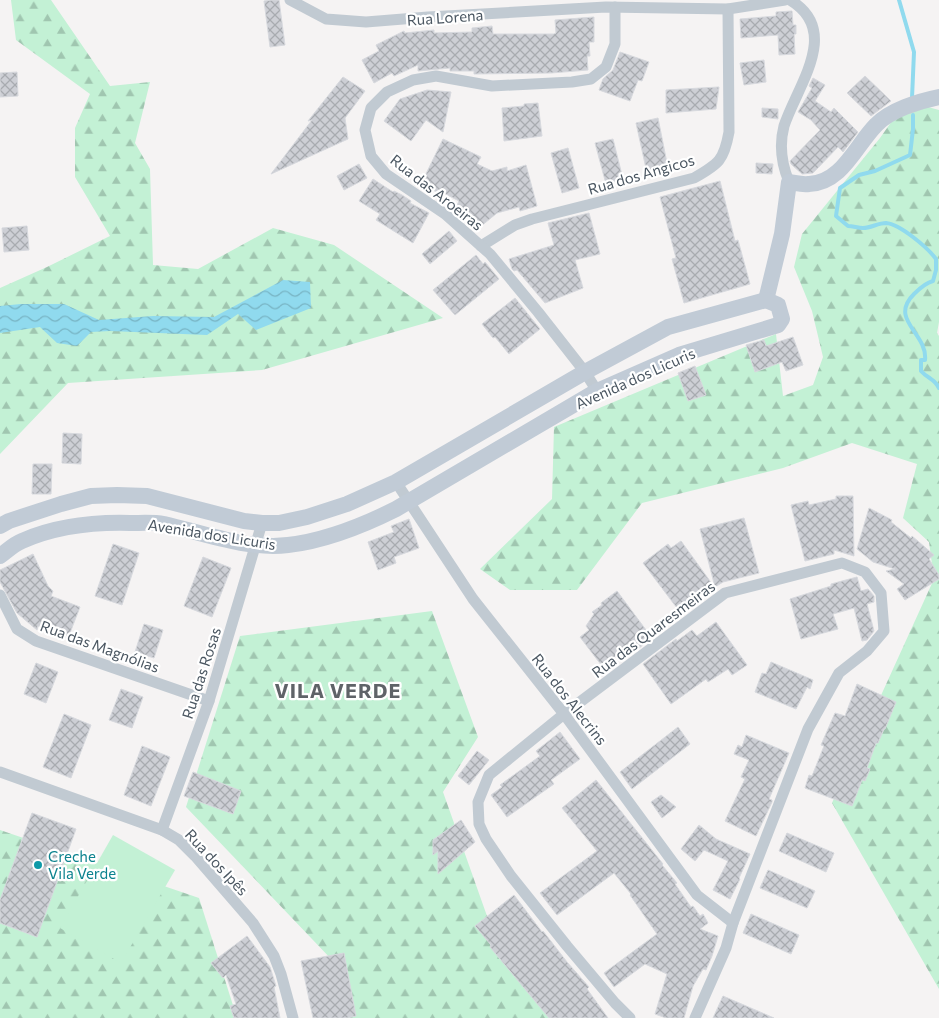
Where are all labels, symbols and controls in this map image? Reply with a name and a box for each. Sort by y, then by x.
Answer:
street label: Rua Lorena [406,5,484,29]
street label: Rua das Aroeiras [387,150,487,234]
street label: Rua dos Angicos [586,150,697,198]
street label: Avenida dos Licuris [572,343,698,412]
street label: Avenida dos Licuris [147,515,277,553]
street label: Rua das Quaresmeiras [588,577,718,681]
street label: Rua das Magnólias [38,616,162,676]
street label: Rua das Rosas [178,625,224,721]
street label: Rua dos Alecrins [529,650,611,748]
district label: VILA VERDE [275,678,401,702]
street label: Rua dos Ipês [182,825,252,899]
place label: Creche Vila Verde [48,847,116,882]
marker: Creche Vila Verde [32,859,44,871]

